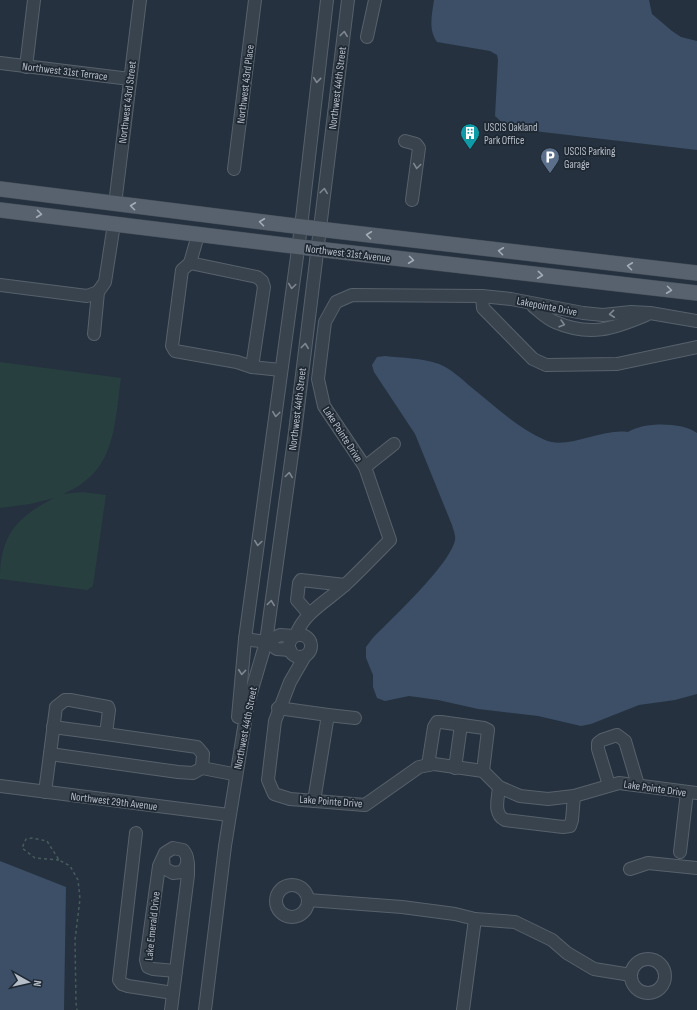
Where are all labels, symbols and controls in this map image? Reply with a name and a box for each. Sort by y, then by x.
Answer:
one-way arrow [339,31,348,37]
street label: Northwest 43rd Place [234,44,257,124]
street label: Northwest 44th Street [326,45,349,130]
street label: Northwest 43rd Street [116,59,139,144]
street label: Northwest 31st Terrace [21,60,108,83]
one-way arrow [313,77,322,83]
place label: USCIS Oakland Park Office [484,121,538,147]
building icon: USCIS Oakland Park Office [459,122,481,150]
place label: USCIS Parking Garage [564,145,616,171]
parking icon: USCIS Parking Garage [539,146,561,174]
one-way arrow [413,163,422,169]
one-way arrow [319,188,328,194]
one-way arrow [130,202,136,211]
one-way arrow [36,210,42,219]
one-way arrow [259,218,265,227]
one-way arrow [366,231,372,240]
street label: Northwest 31st Avenue [305,242,391,265]
one-way arrow [498,246,504,255]
one-way arrow [408,255,414,264]
one-way arrow [627,261,633,270]
one-way arrow [537,270,543,279]
one-way arrow [288,282,297,289]
one-way arrow [666,285,672,294]
street label: Lakepointe Drive [516,294,578,319]
one-way arrow [609,310,615,319]
one-way arrow [559,319,566,328]
one-way arrow [300,343,309,349]
street label: Northwest 44th Street [286,366,309,451]
street label: Lake Pointe Drive [320,404,365,464]
one-way arrow [271,411,280,417]
one-way arrow [284,472,293,478]
one-way arrow [254,540,263,546]
one-way arrow [266,600,275,606]
one-way arrow [238,669,247,675]
street label: Northwest 44th Street [231,685,260,770]
street label: Lake Pointe Drive [623,778,687,799]
street label: Northwest 29th Avenue [70,790,158,813]
street label: Lake Pointe Drive [299,793,363,810]
street label: Lake Emerald Drive [142,891,163,961]
north arrow [8,962,48,1002]
text: N [31,980,44,987]

